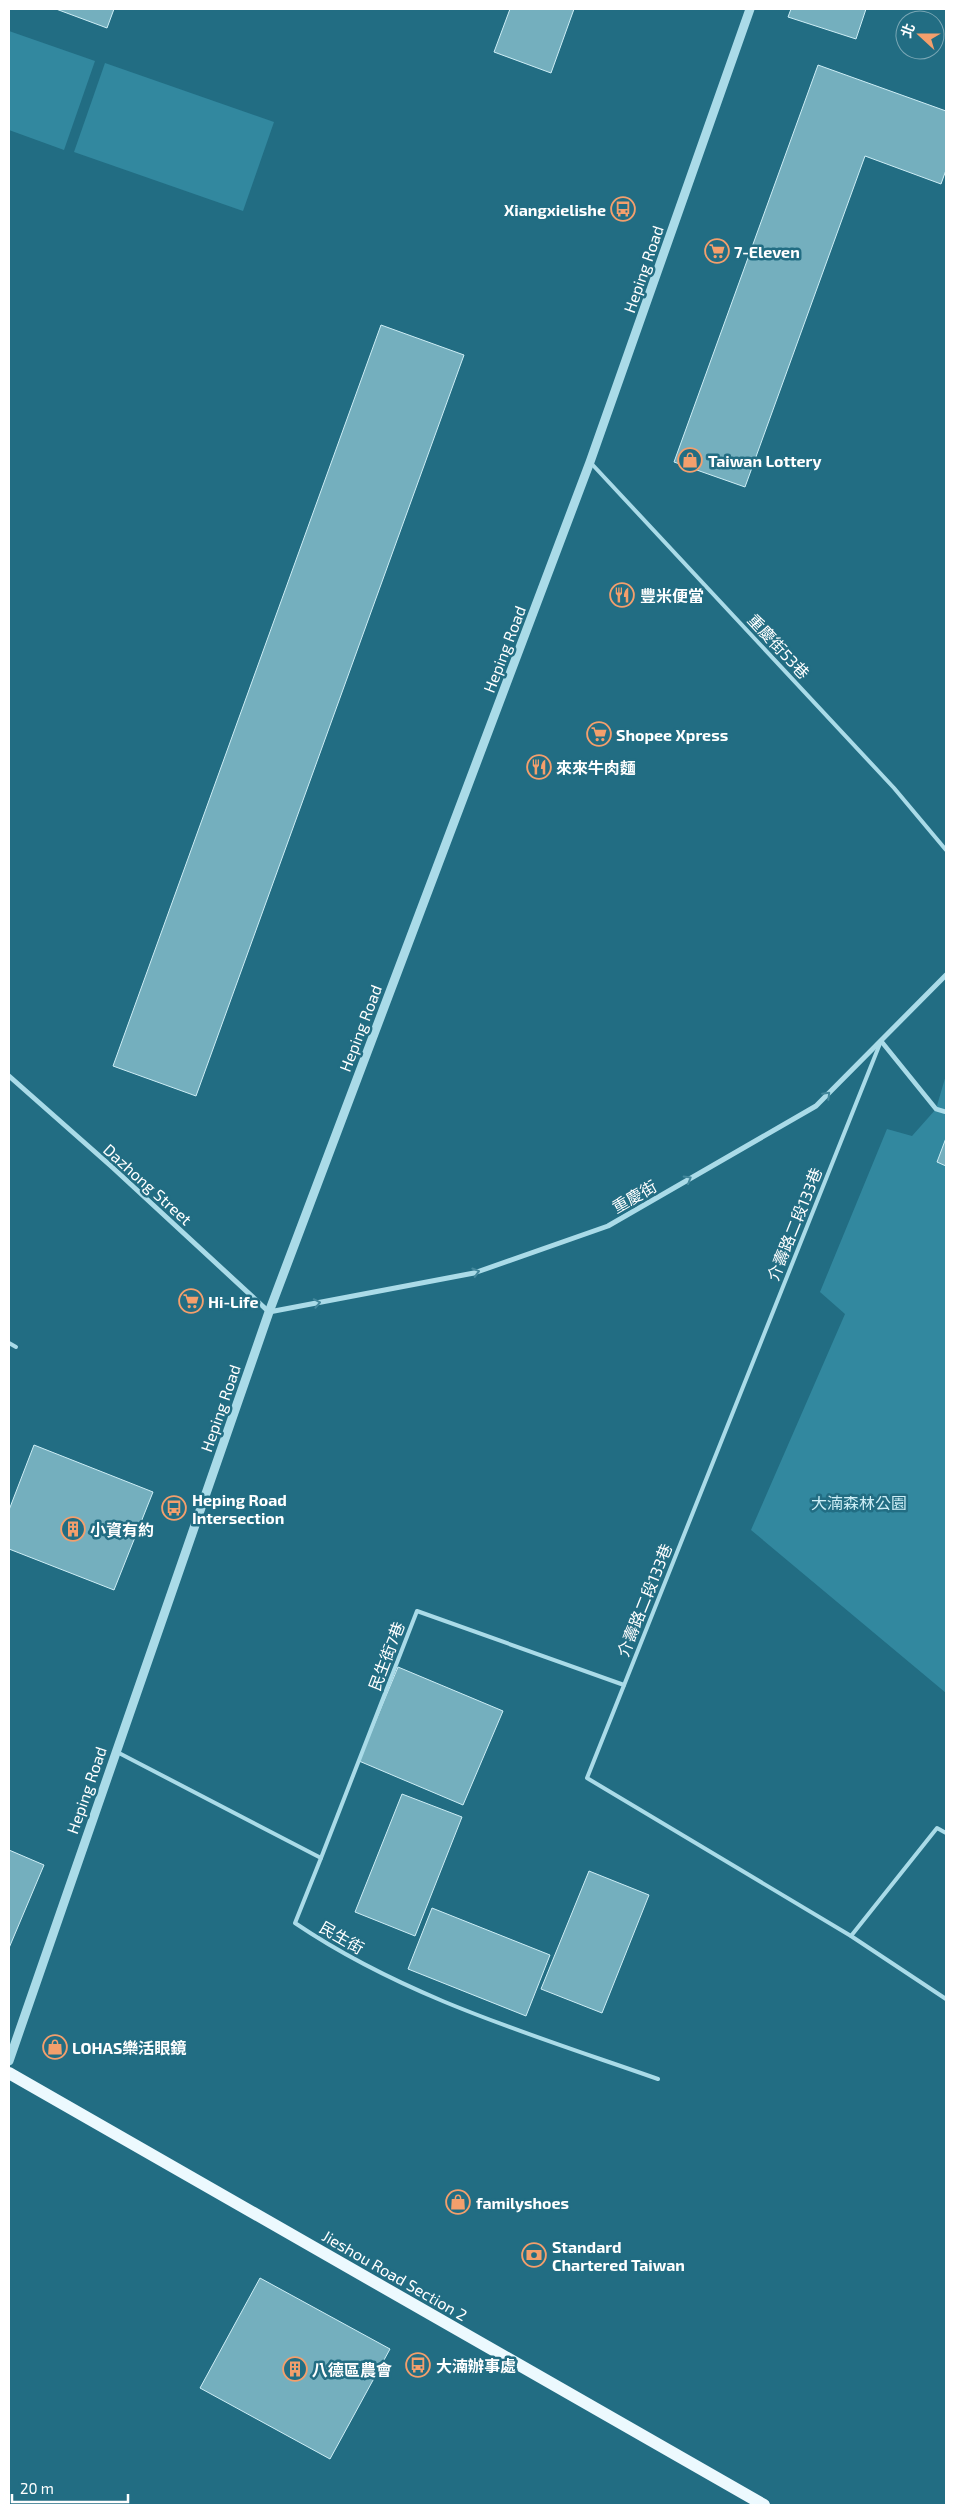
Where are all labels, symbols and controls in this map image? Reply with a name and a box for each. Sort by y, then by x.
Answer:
north arrow [895,10,945,60]
text: 北 [897,21,918,40]
bus stop icon: Xiangxielishe [610,196,636,222]
place label: Xiangxielishe [504,200,606,219]
street label: Heping Road [619,223,667,315]
supermarket icon: 7-Eleven [704,238,730,264]
place label: 7-Eleven [734,242,800,261]
shop icon: Taiwan Lottery [677,447,703,473]
place label: Taiwan Lottery [708,451,821,471]
restaurant icon: 豐米便當 [609,582,635,608]
place label: 豐米便當 [640,586,704,605]
street label: Heping Road [479,603,529,695]
street label: 重慶街53巷 [744,610,814,682]
supermarket icon: Shopee Xpress [586,721,612,747]
place label: Shopee Xpress [616,725,728,744]
restaurant icon: 來來牛肉麵 [526,754,552,780]
place label: 來來牛肉麵 [556,758,636,777]
street label: Heping Road [335,982,385,1074]
one-way arrow [821,1092,830,1101]
street label: Dazhong Street [100,1139,196,1229]
street label: 介壽路二段133巷 [763,1165,825,1283]
one-way arrow [683,1175,692,1185]
street label: 重慶街 [608,1176,660,1216]
one-way arrow [472,1267,480,1277]
supermarket icon: Hi-Life [178,1288,204,1314]
place label: Hi-Life [208,1292,258,1311]
one-way arrow [312,1298,321,1309]
street label: Heping Road [196,1362,244,1454]
place label: Heping Road Intersection [192,1490,287,1527]
park label: 大湳森林公園 [811,1493,907,1512]
bus stop icon: Heping Road Intersection [161,1495,187,1521]
building icon: 小資有約 [60,1516,86,1542]
place label: 小資有約 [90,1520,154,1539]
street label: 介壽路二段133巷 [613,1541,675,1659]
street label: 民生街7巷 [364,1619,408,1693]
street label: Heping Road [62,1744,110,1836]
street label: 民生街 [316,1917,368,1957]
shop icon: LOHAS樂活眼鏡 [42,2034,68,2060]
place label: LOHAS樂活眼鏡 [72,2038,186,2057]
shop icon: familyshoes [445,2189,471,2215]
place label: familyshoes [476,2193,569,2213]
street label: Jieshou Road Section 2 [319,2226,471,2324]
place label: Standard Chartered Taiwan [552,2237,685,2274]
bank icon: Standard Chartered Taiwan [521,2242,547,2268]
bus stop icon: 大湳辦事處 [405,2352,431,2378]
building icon: 八德區農會 [282,2356,308,2382]
place label: 大湳辦事處 [436,2356,516,2375]
place label: 八德區農會 [312,2360,392,2379]
scale bar [12,2472,129,2504]
text: 20 m [20,2479,54,2497]

